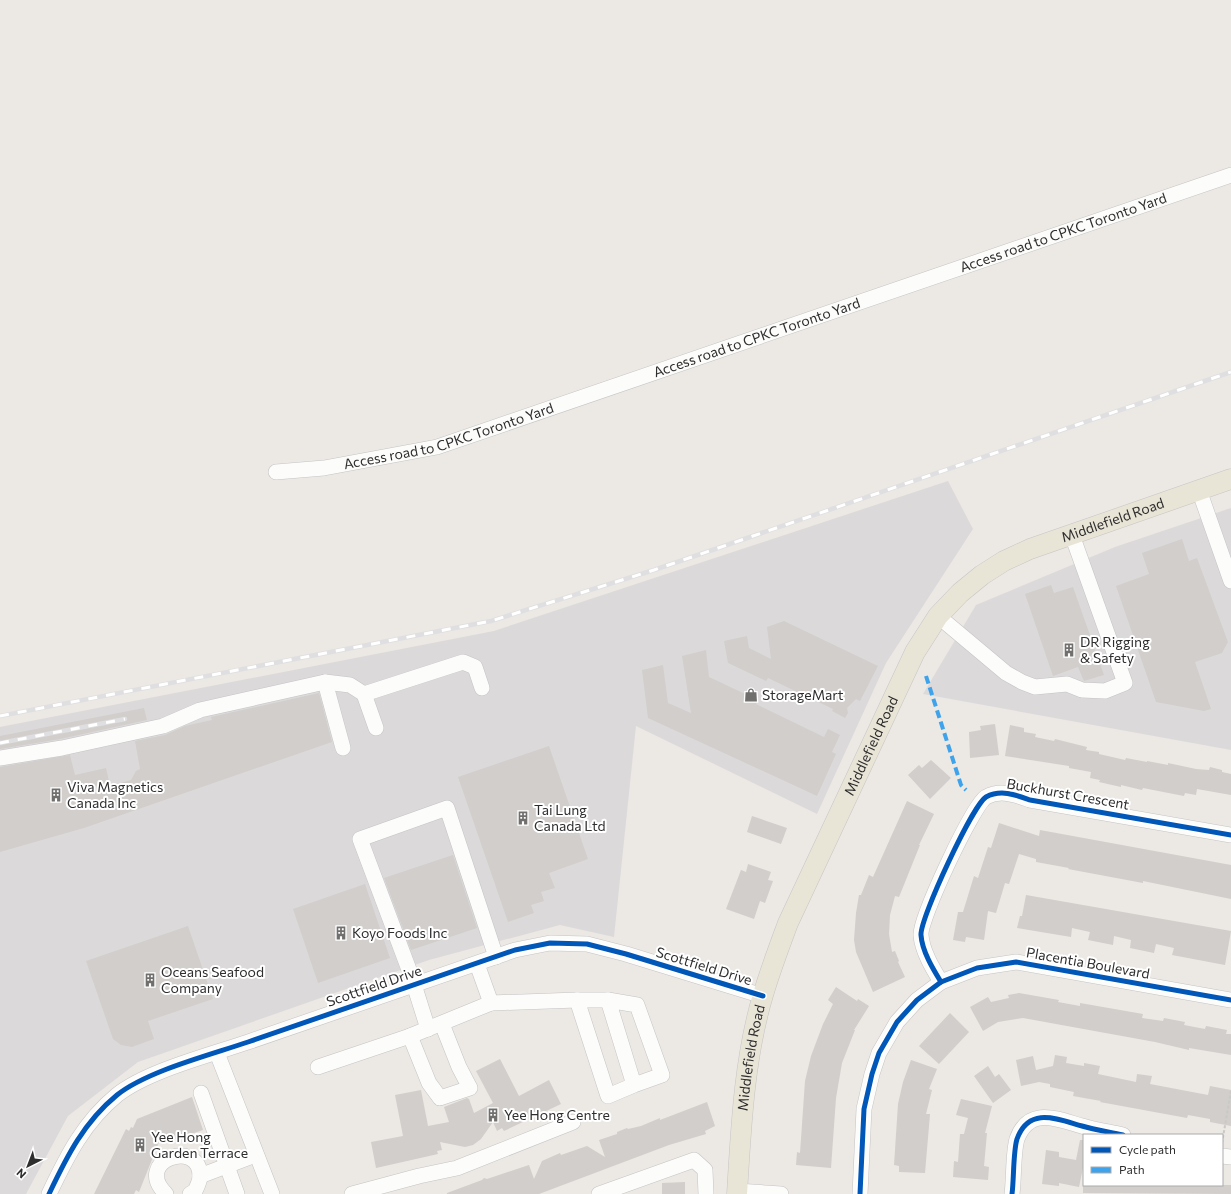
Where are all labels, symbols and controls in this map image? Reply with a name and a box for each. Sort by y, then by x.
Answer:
street label: Access road to CPKC Toronto Yard [957,189,1169,275]
street label: Access road to CPKC Toronto Yard [651,294,862,380]
street label: Access road to CPKC Toronto Yard [342,399,556,472]
street label: Middlefield Road [1059,494,1166,545]
place label: DR Rigging & Safety [1080,633,1150,666]
building icon: DR Rigging & Safety [1061,642,1077,658]
place label: StorageMart [762,686,844,703]
shop icon: StorageMart [743,687,759,703]
street label: Middlefield Road [840,693,901,798]
street label: Buckhurst Crescent [1006,774,1131,813]
place label: Viva Magnetics Canada Inc [67,778,163,811]
building icon: Viva Magnetics Canada Inc [48,787,64,803]
place label: Tai Lung Canada Ltd [534,801,606,834]
building icon: Tai Lung Canada Ltd [515,810,531,826]
place label: Koyo Foods Inc [352,924,448,941]
building icon: Koyo Foods Inc [333,925,349,941]
street label: Scottfield Drive [654,943,754,988]
street label: Placentia Boulevard [1025,943,1151,982]
street label: Scottfield Drive [324,961,424,1010]
place label: Oceans Seafood Company [161,963,264,996]
building icon: Oceans Seafood Company [142,972,158,988]
street label: Middlefield Road [734,1003,768,1112]
place label: Yee Hong Centre [504,1106,610,1123]
building icon: Yee Hong Centre [485,1107,501,1123]
place label: Yee Hong Garden Terrace [151,1128,248,1161]
legend [1083,1134,1223,1186]
building icon: Yee Hong Garden Terrace [132,1137,148,1153]
text: Cycle path [1119,1142,1176,1156]
north arrow [8,1146,48,1186]
text: Path [1119,1162,1145,1176]
text: N [14,1166,28,1181]

